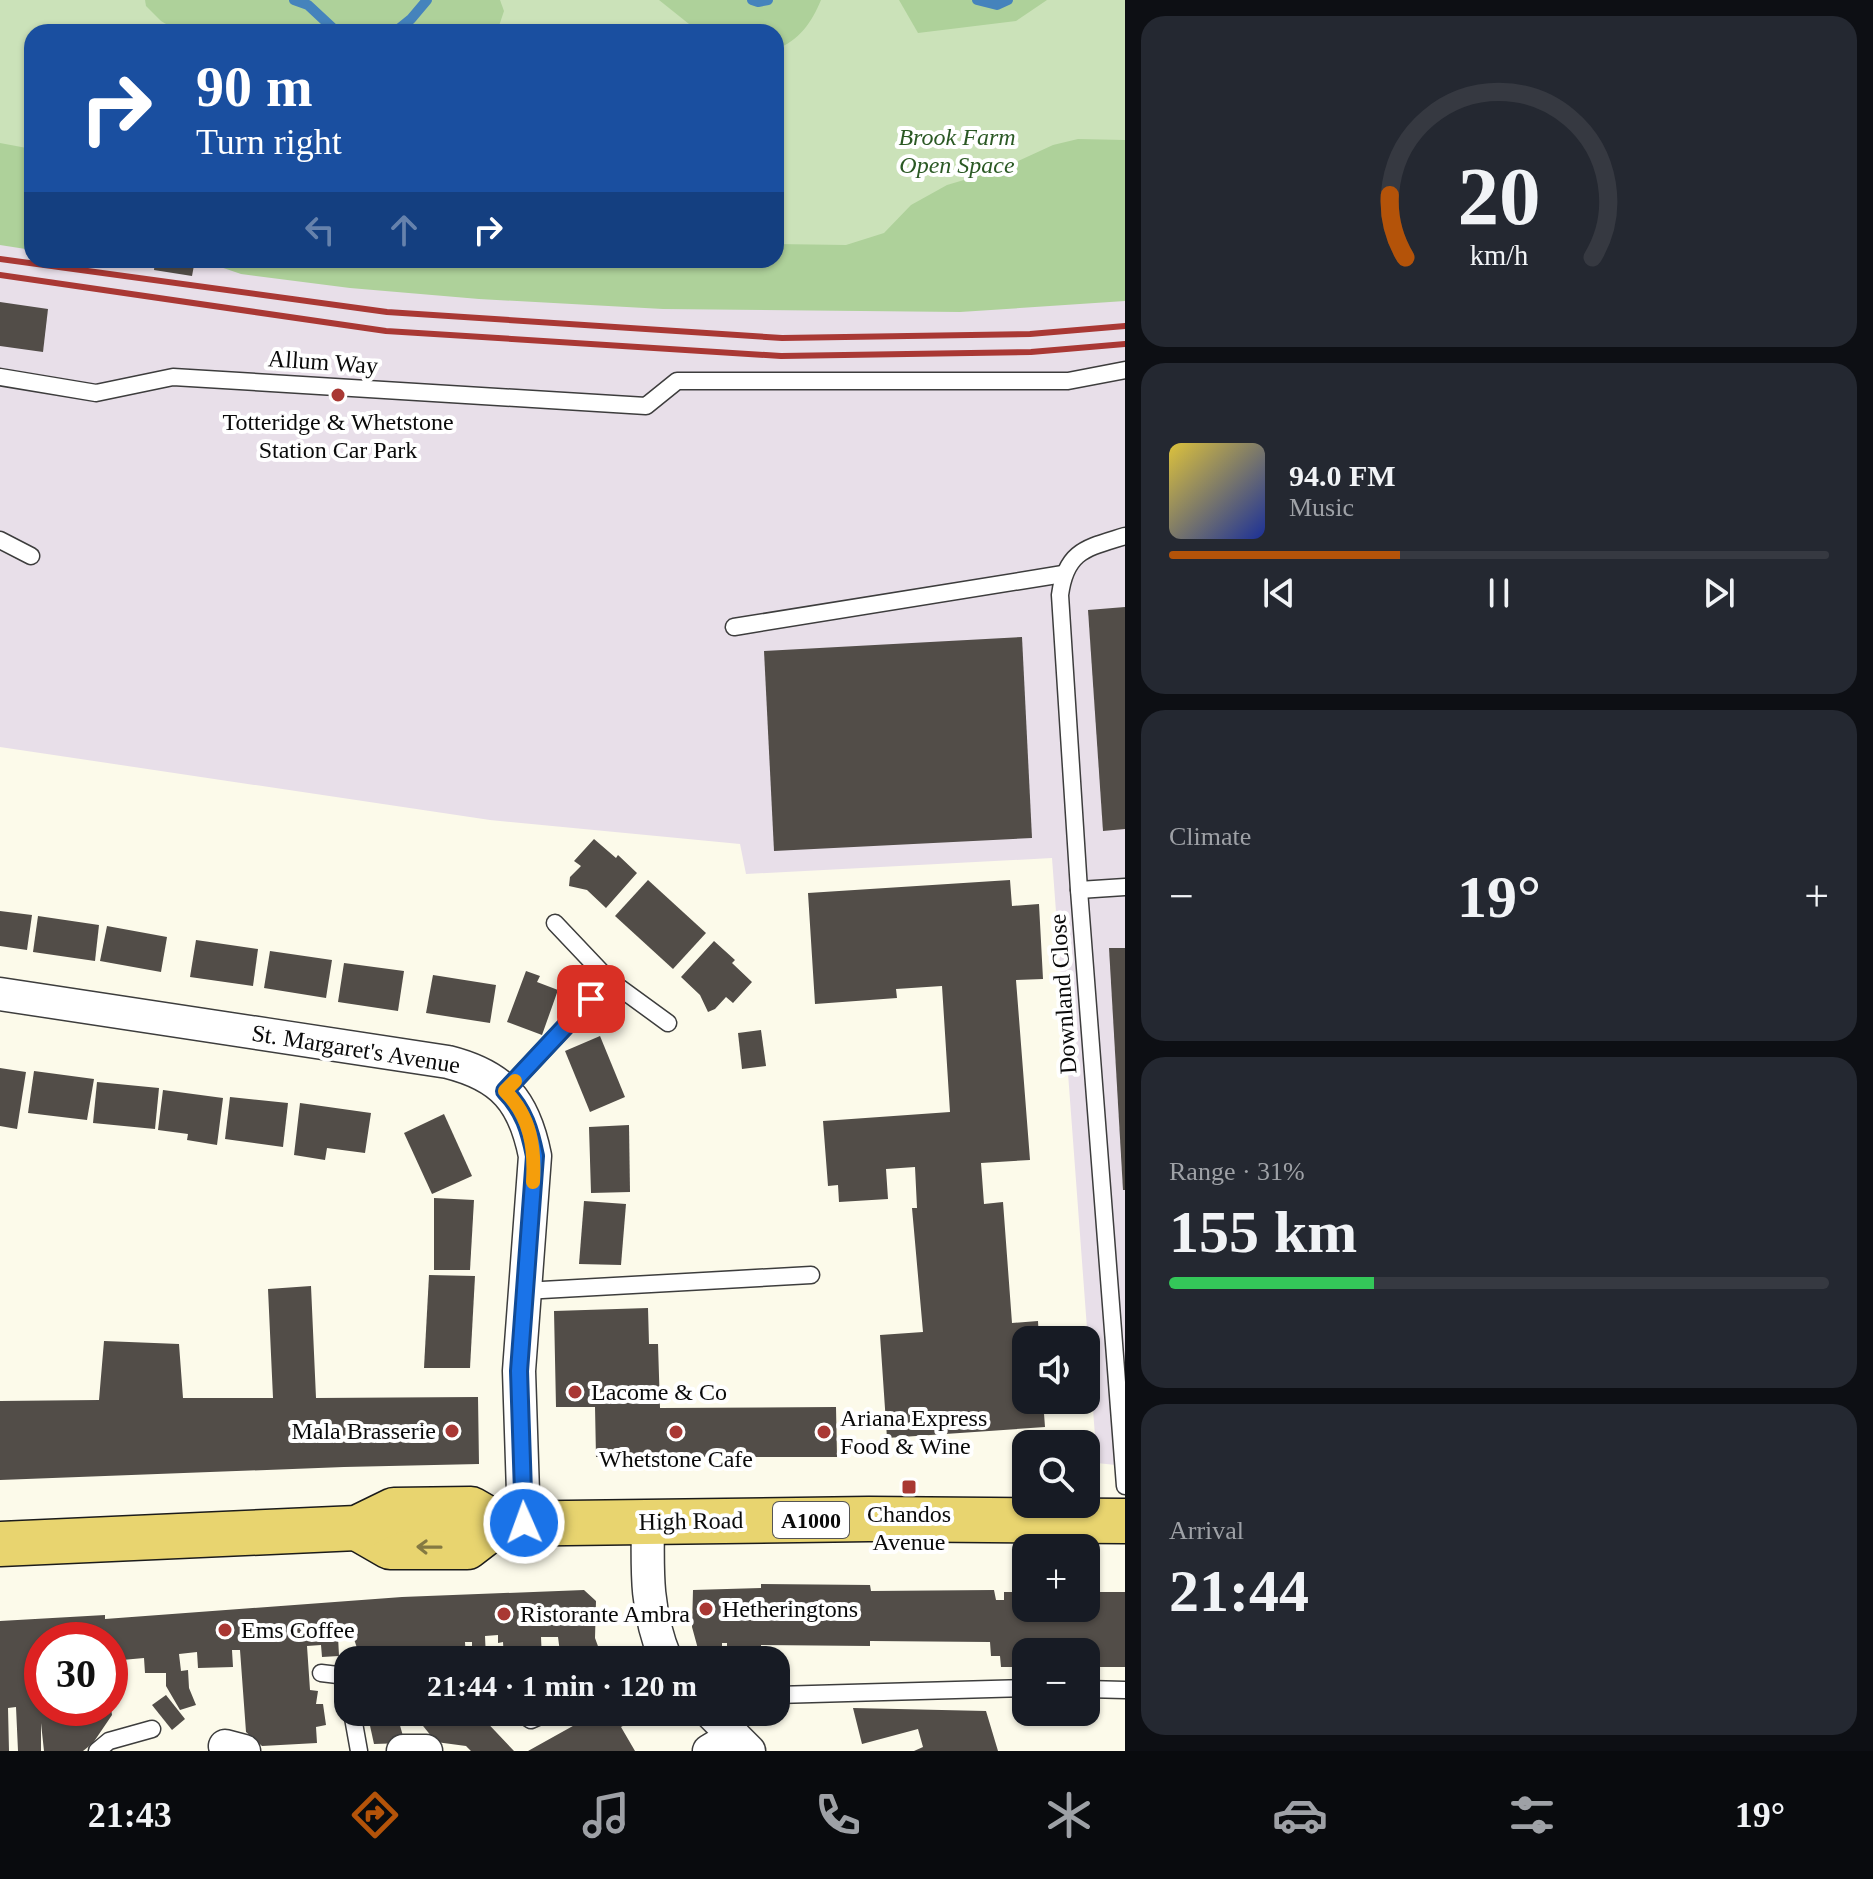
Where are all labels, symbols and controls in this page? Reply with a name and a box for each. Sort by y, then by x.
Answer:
icon: right [64,56,168,160]
text: 90 m [196,56,313,118]
text: Turn right [196,122,342,162]
park label: Brook Farm Open Space [898,124,1016,178]
text: 20 [1457,149,1541,241]
icon: left [298,208,342,252]
icon: ahead [382,208,426,252]
icon: right [466,208,510,252]
text: km/h [1470,240,1528,271]
street label: Allum Way [267,345,379,379]
marker: Totteridge & Whetstone Station Car Park [329,386,347,404]
place label: Totteridge & Whetstone Station Car Park [222,409,454,463]
text: 94.0 FM [1289,459,1396,492]
text: Music [1289,493,1354,522]
icon: previous [1257,571,1301,615]
icon: pause [1477,571,1521,615]
icon: next [1697,571,1741,615]
text: Climate [1169,822,1251,851]
text: 19° [1457,864,1541,930]
text: − [1169,872,1194,921]
text: + [1804,872,1829,921]
street label: Downland Close [1044,913,1082,1075]
pin [557,965,625,1033]
icon: arrive [569,977,613,1021]
street label: St. Margaret's Avenue [250,1020,462,1078]
text: Range · 31% [1169,1157,1305,1186]
text: 155 km [1169,1199,1357,1265]
map controls [1012,1326,1100,1726]
button: sound [1012,1326,1100,1414]
place label: Lacome & Co [591,1379,727,1405]
marker: Lacome & Co [566,1383,584,1401]
place label: Ariana Express Food & Wine [840,1405,987,1459]
place label: Mala Brasserie [291,1418,436,1444]
marker: Mala Brasserie [443,1422,461,1440]
marker: Whetstone Cafe [667,1423,685,1441]
marker: Ariana Express Food & Wine [815,1423,833,1441]
button: search [1012,1430,1100,1518]
place label: Whetstone Cafe [599,1446,753,1472]
marker: Chandos Avenue [900,1478,918,1496]
position arrow [482,1481,566,1565]
place label: Chandos Avenue [867,1501,951,1555]
road number: A1000 [773,1502,849,1538]
street label: High Road [638,1507,744,1535]
text: Arrival [1169,1516,1244,1545]
button: + [1012,1534,1100,1622]
one-way arrow [416,1540,443,1555]
text: 21:44 [1169,1558,1309,1624]
place label: Hetheringtons [722,1596,858,1622]
marker: Hetheringtons [697,1600,715,1618]
place label: Ristorante Ambra [520,1601,690,1627]
marker: Ristorante Ambra [495,1605,513,1623]
place label: Ems Coffee [241,1617,355,1643]
marker: Ems Coffee [216,1621,234,1639]
speed limit sign: 30 [24,1622,128,1726]
button: − [1012,1638,1100,1726]
text: 21:44 · 1 min · 120 m [427,1669,697,1702]
icon: directions [347,1787,403,1843]
icon: music [578,1787,634,1843]
icon: phone [810,1787,866,1843]
icon: climate [1041,1787,1097,1843]
icon: car [1272,1787,1328,1843]
icon: filters [1504,1787,1560,1843]
text: 21:43 [88,1795,172,1835]
text: 19° [1735,1795,1785,1835]

